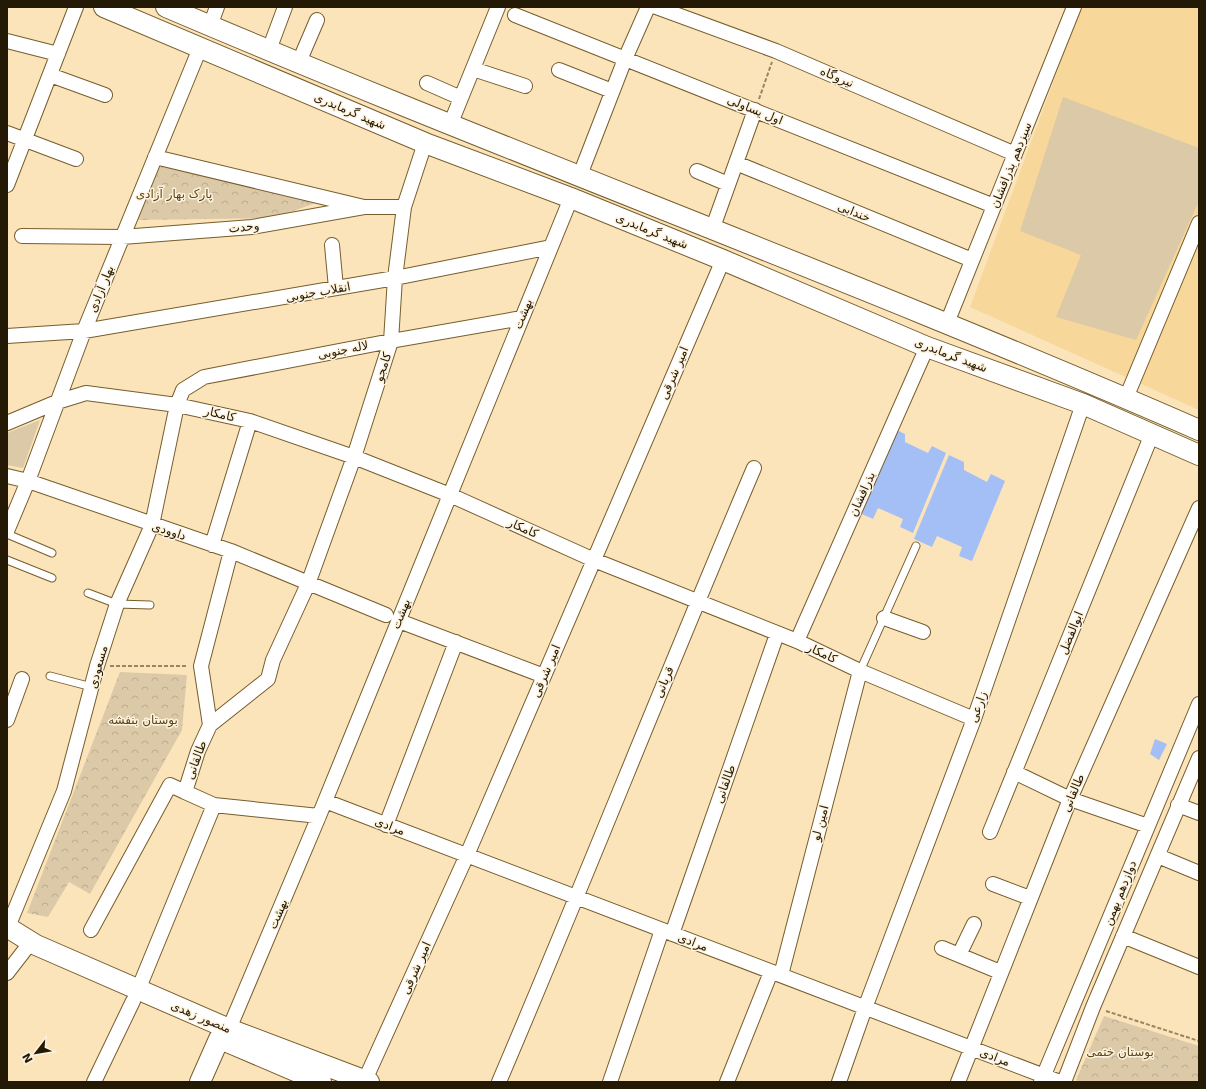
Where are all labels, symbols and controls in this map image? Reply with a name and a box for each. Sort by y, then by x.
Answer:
street label: نیروگاه [818,64,856,91]
street label: شهید گرمابدری [312,90,388,133]
street label: اول یساولی [725,92,785,128]
street label: سیزدهم بذرافشان [987,120,1036,210]
park label: پارک بهار آزادی [136,186,212,202]
street label: خندابی [836,199,872,225]
street label: شهید گرمابدری [614,210,690,253]
street label: وحدت [228,218,260,237]
street label: بهار آزادی [84,263,118,315]
street label: انقلاب جنوبی [284,279,352,306]
street label: بهشت [511,297,535,331]
street label: شهید گرمابدری [912,335,989,376]
street label: لاله جنوبی [316,338,370,363]
street label: امیر شرقی [657,344,692,402]
street label: کامجو [371,350,395,385]
street label: کامکار [202,403,237,425]
street label: بذرافشان [846,469,879,519]
street label: کامکار [504,515,541,542]
street label: داوودی [150,519,188,544]
street label: بهشت [389,597,413,631]
street label: ابوالفضل [1056,609,1087,657]
street label: کامکار [803,639,840,667]
street label: امیر شرقی [529,642,564,700]
street label: مسعودی [86,644,111,690]
street label: قربانی [651,664,678,700]
street label: زارعی [966,689,991,725]
park label: بوستان بنفشه [108,713,178,728]
street label: طالقانی [183,739,209,781]
street label: طالقانی [712,763,738,805]
street label: طالقانی [1059,772,1087,814]
street label: امین لو [808,804,832,844]
street label: مرادی [373,814,407,839]
street label: دوازدهم بهمن [1101,859,1140,928]
street label: بهشت [265,897,291,931]
street label: مرادی [676,930,710,955]
street label: امیر شرقی [398,939,435,997]
street label: منصور زهدی [168,998,233,1037]
north arrow [16,1033,56,1073]
street label: مرادی [978,1045,1012,1070]
park label: بوستان ختمی [1086,1045,1154,1060]
text: N [20,1051,36,1065]

